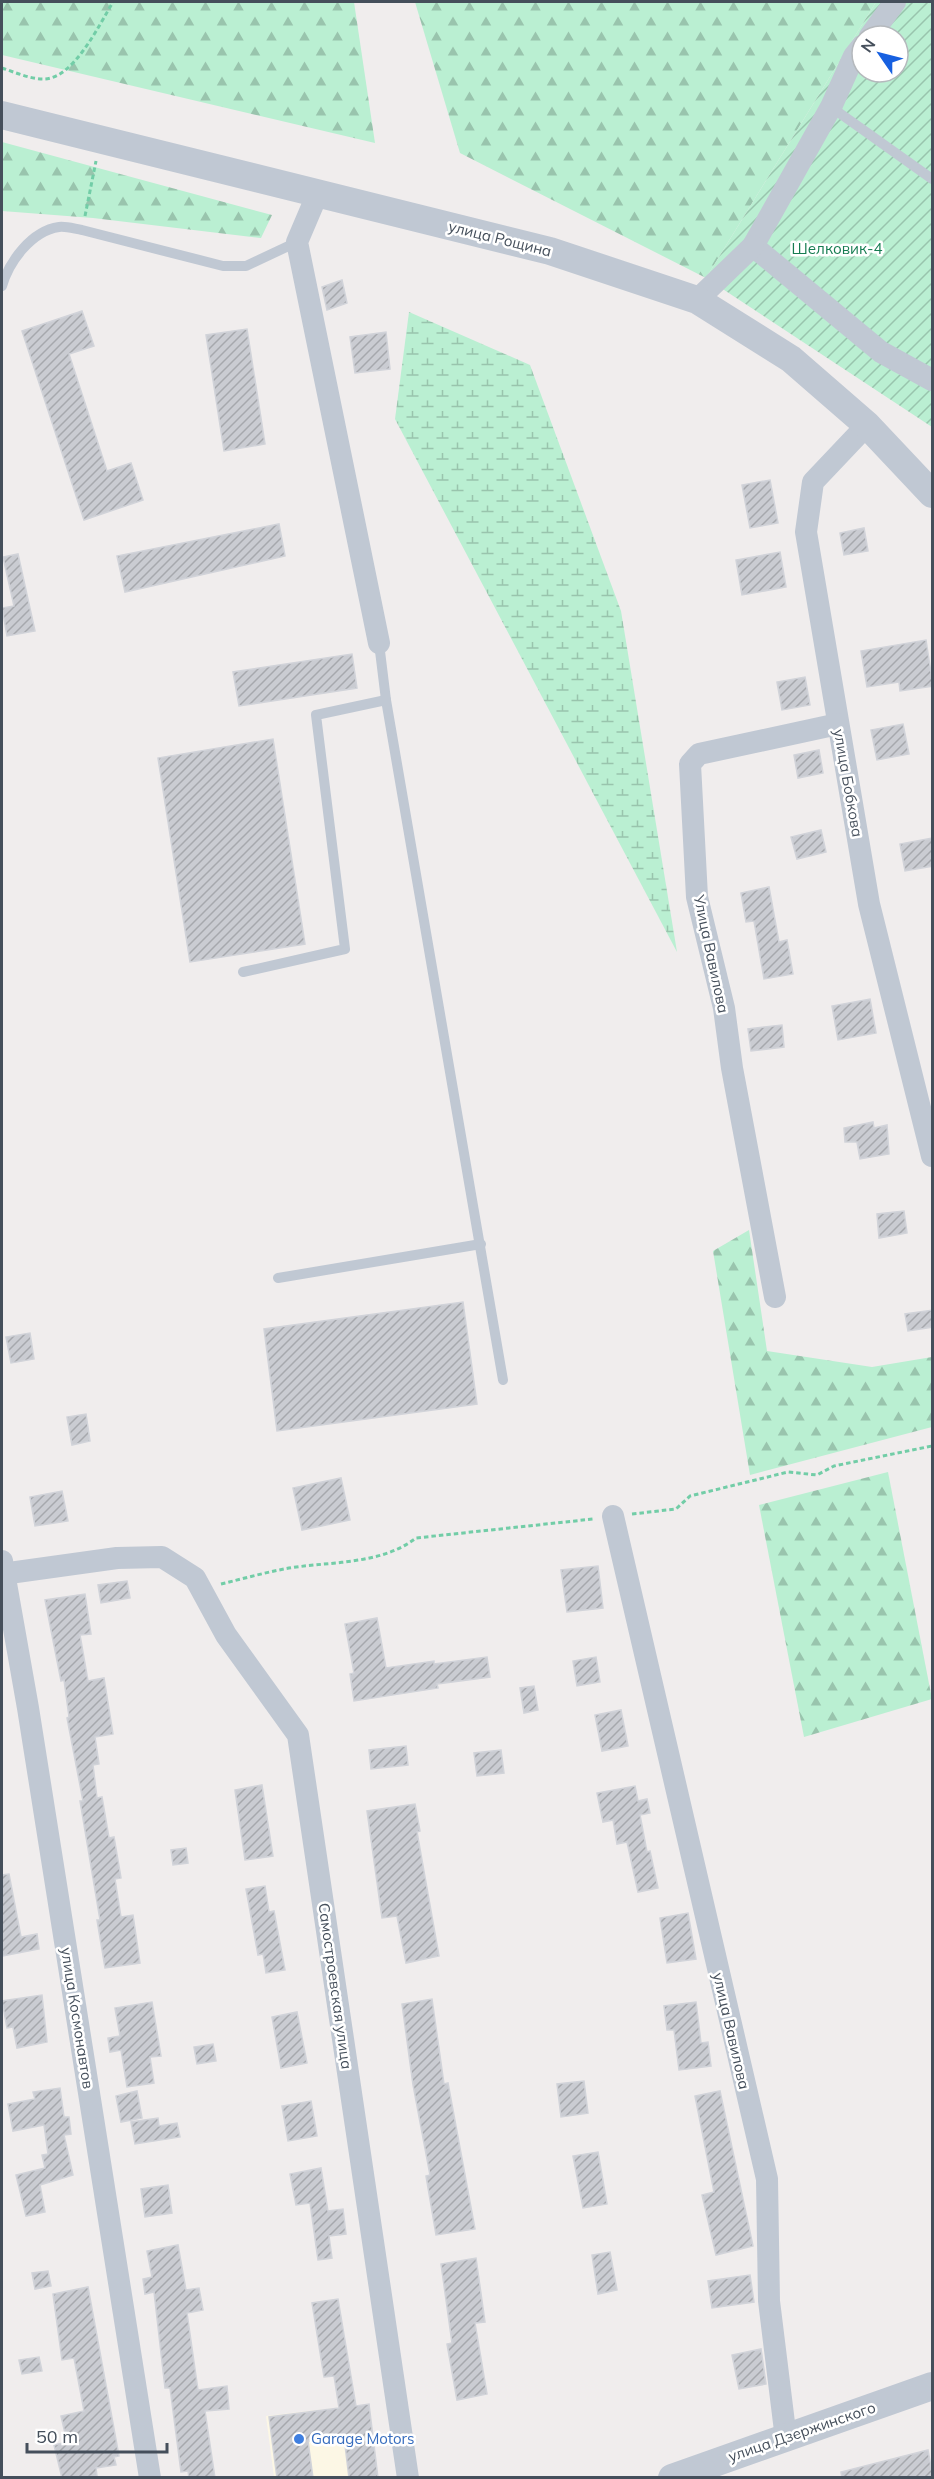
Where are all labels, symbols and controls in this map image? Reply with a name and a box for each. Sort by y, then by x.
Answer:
north arrow [850,24,910,84]
text: N [856,35,879,56]
street label: улица Рощина [447,217,554,261]
park label: Шелковик-4 [792,239,882,258]
street label: улица Бобкова [830,727,867,838]
street label: Улица Вавилова [689,892,733,1015]
street label: Самостроевская улица [314,1902,357,2070]
street label: улица Космонавтов [57,1946,98,2090]
street label: улица Вавилова [709,1971,754,2091]
street label: улица Дзержинского [726,2397,878,2466]
scale bar [27,2416,166,2454]
text: 50 m [36,2425,78,2448]
place label: Garage Motors [311,2429,414,2448]
marker: Garage Motors [292,2432,306,2446]

